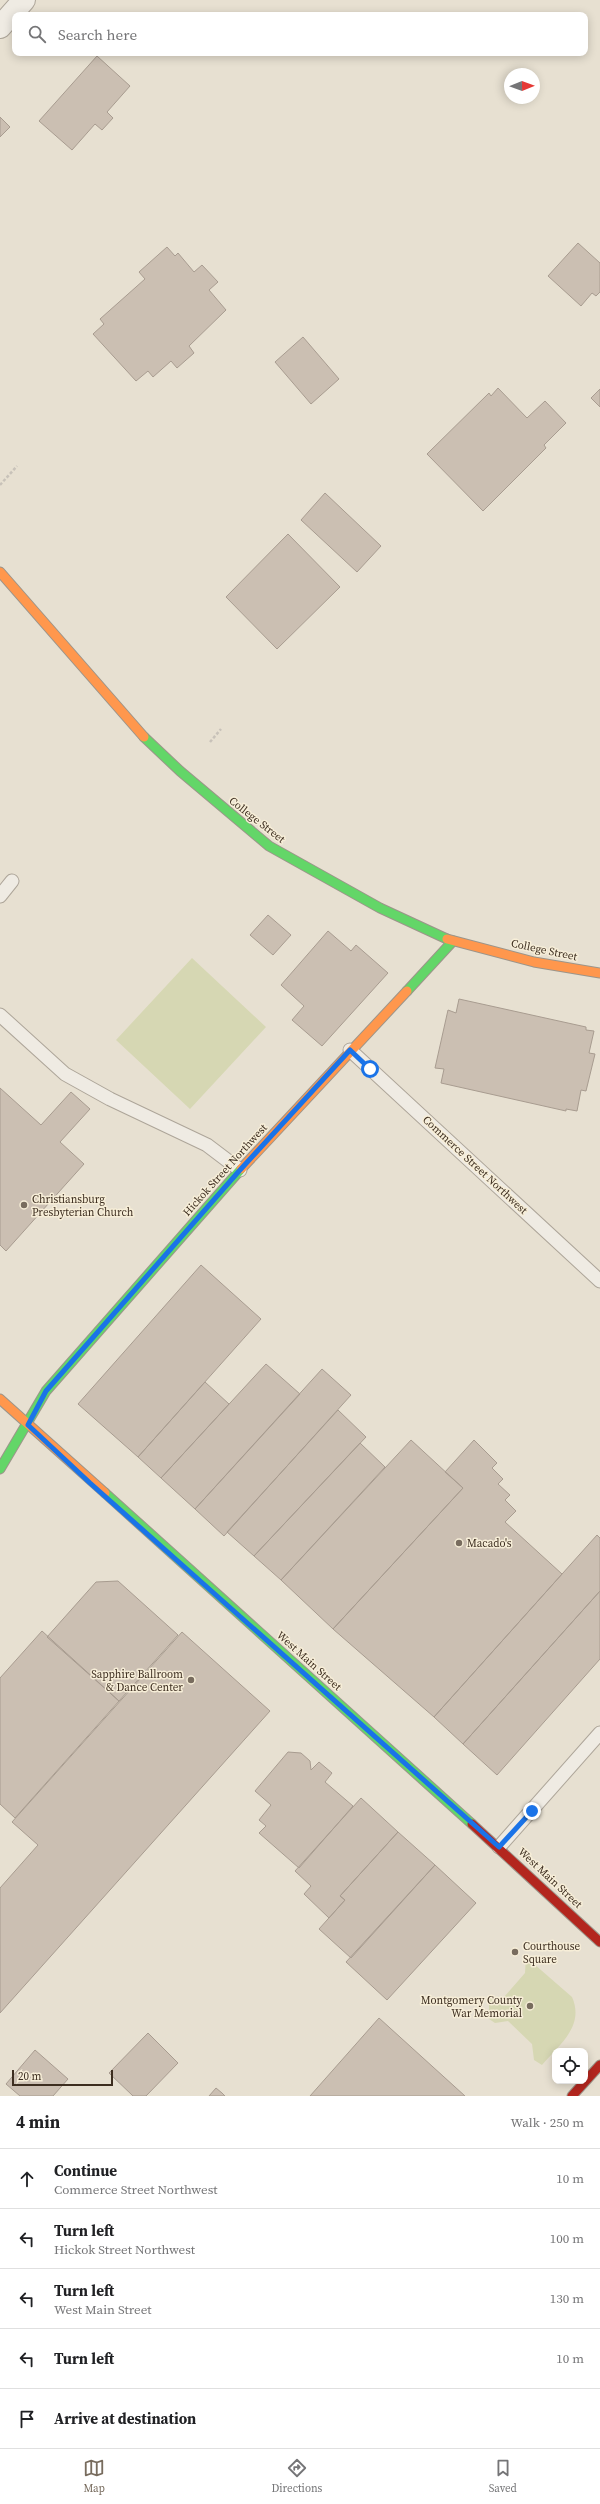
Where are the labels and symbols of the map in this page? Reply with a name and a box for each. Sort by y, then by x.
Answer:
north arrow [504,68,540,104]
street label: College Street [226,793,288,847]
street label: College Street [510,936,579,964]
route start [361,1060,379,1078]
street label: Commerce Street Northwest [419,1112,531,1218]
street label: Hickok Street Northwest [179,1120,271,1219]
place label: Christiansburg Presbyterian Church [32,1192,134,1220]
marker: Christiansburg Presbyterian Church [19,1200,29,1210]
place label: Macado's [467,1536,512,1551]
marker: Macado's [454,1538,464,1548]
street label: West Main Street [273,1628,345,1694]
place label: Sapphire Ballroom & Dance Center [91,1667,183,1695]
marker: Sapphire Ballroom & Dance Center [186,1675,196,1685]
route end [523,1802,541,1820]
street label: West Main Street [515,1844,586,1912]
place label: Courthouse Square [523,1939,580,1967]
marker: Courthouse Square [510,1947,520,1957]
place label: Montgomery County War Memorial [421,1993,522,2021]
marker: Montgomery County War Memorial [525,2001,535,2011]
scale bar [12,2068,113,2087]

